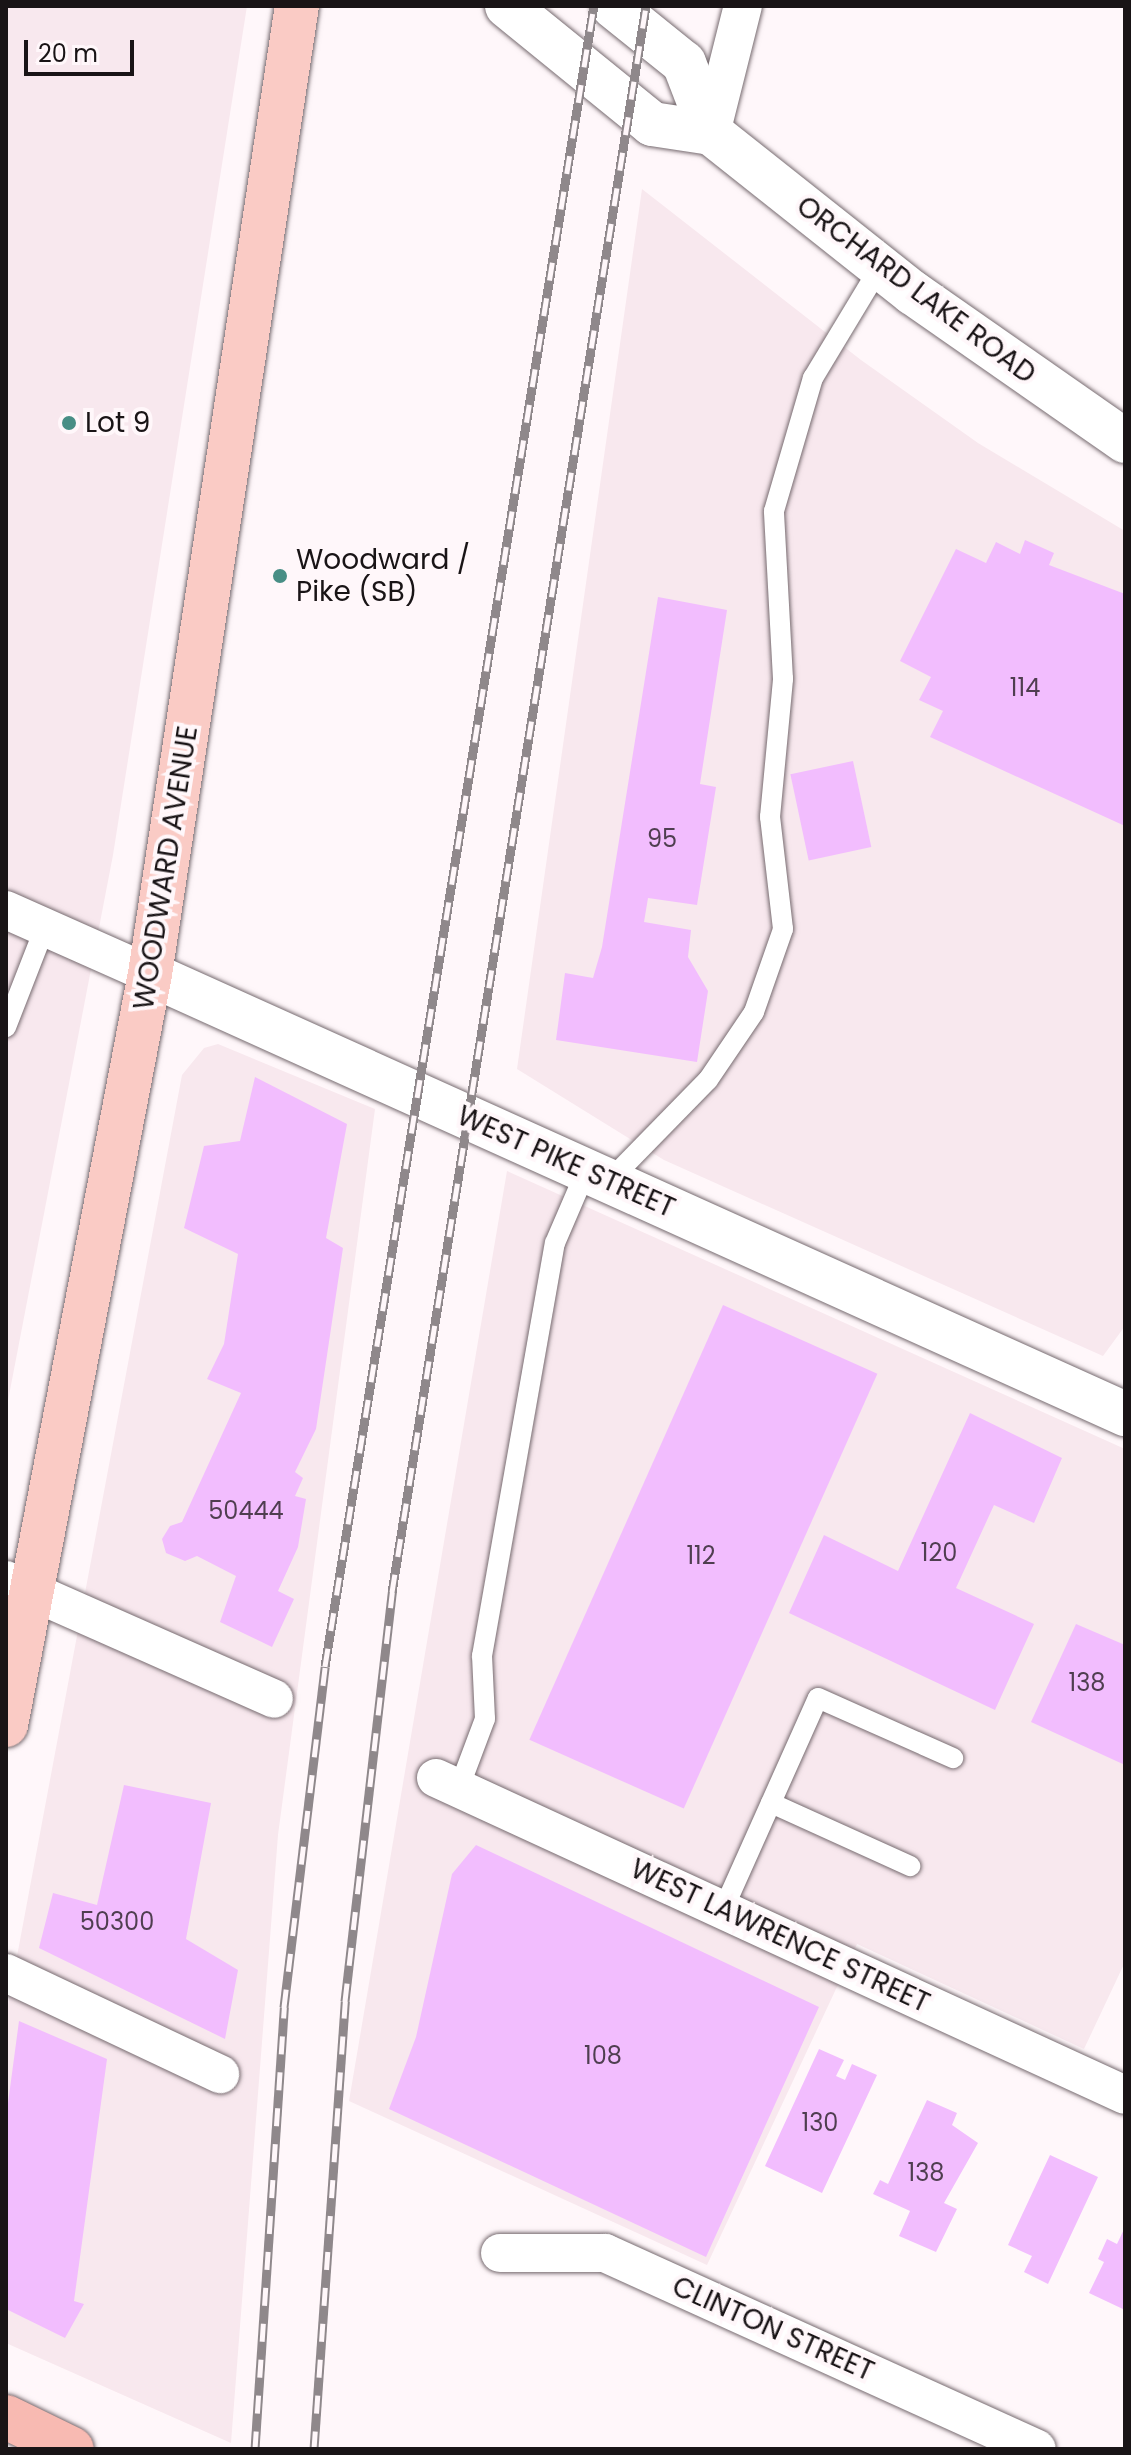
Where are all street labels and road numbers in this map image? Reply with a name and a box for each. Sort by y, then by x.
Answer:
street label: ORCHARD LAKE ROAD [790,189,1042,391]
street label: WOODWARD AVENUE [127,724,205,1012]
street label: WEST PIKE STREET [452,1099,680,1225]
street label: WEST LAWRENCE STREET [625,1852,935,2020]
street label: CLINTON STREET [667,2270,879,2388]

